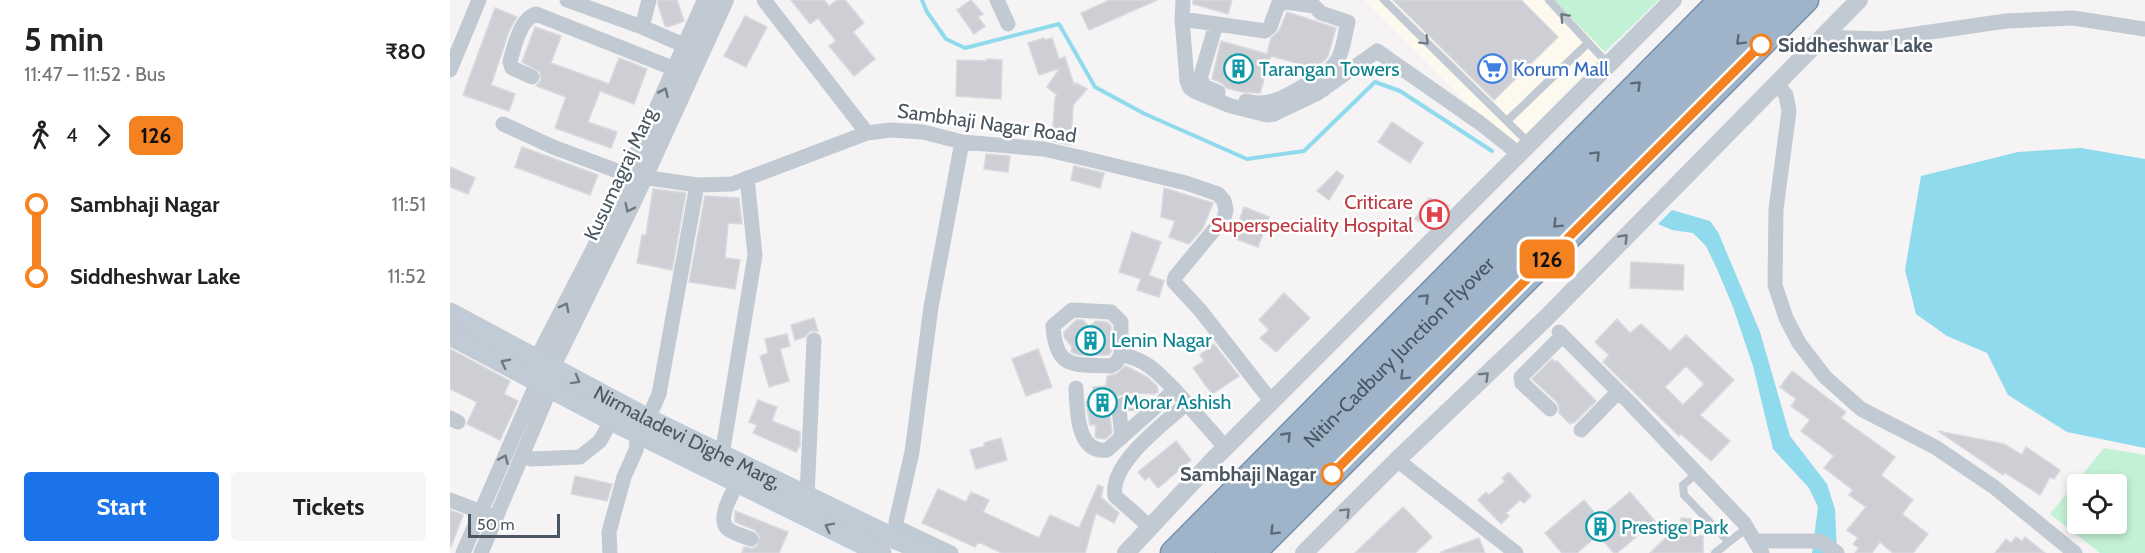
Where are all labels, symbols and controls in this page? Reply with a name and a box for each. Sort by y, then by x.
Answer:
one-way arrow [1560,13,1571,23]
text: 5 min [24,19,104,59]
place label: Siddheshwar Lake [1778,33,1933,57]
one-way arrow [1419,34,1429,45]
one-way arrow [1736,34,1747,45]
marker: Siddheshwar Lake [1750,34,1772,56]
text: ₹80 [385,38,426,65]
building icon: Tarangan Towers [1222,53,1254,85]
supermarket icon: Korum Mall [1476,53,1508,85]
place label: Tarangan Towers [1259,57,1399,81]
place label: Korum Mall [1513,57,1609,81]
text: 11:47 – 11:52 · Bus [24,62,166,86]
one-way arrow [1629,82,1640,93]
one-way arrow [657,87,669,98]
street label: Sambhaji Nagar Road [896,99,1078,147]
street label: Kusumagraj Marg [579,103,662,244]
icon: walk [24,119,57,152]
icon: forward [87,119,120,152]
text: 4 [66,123,78,147]
text: 126 [141,123,171,148]
one-way arrow [1588,152,1599,163]
place label: Criticare Superspeciality Hospital [1211,190,1413,237]
text: Sambhaji Nagar [70,191,220,218]
text: 11:51 [391,192,426,216]
hospital icon: Criticare Superspeciality Hospital [1418,198,1450,230]
one-way arrow [625,202,637,213]
one-way arrow [1553,217,1564,227]
one-way arrow [1616,235,1627,246]
line badge: 126 [1512,240,1582,278]
text: 126 [1532,247,1562,272]
street label: Nitin-Cadbury Junction Flyover [1298,251,1500,453]
text: Siddheshwar Lake [70,263,240,290]
text: 11:52 [388,264,426,288]
one-way arrow [1418,295,1429,306]
one-way arrow [558,302,570,313]
building icon: Lenin Nagar [1074,324,1106,356]
place label: Lenin Nagar [1111,328,1212,352]
one-way arrow [501,359,511,370]
one-way arrow [1401,369,1412,380]
one-way arrow [570,372,580,384]
one-way arrow [1478,372,1489,383]
street label: Nirmaladevi Dighe Marg, [590,380,785,494]
building icon: Morar Ashish [1086,386,1118,418]
place label: Morar Ashish [1123,390,1231,414]
one-way arrow [1280,433,1291,444]
one-way arrow [497,455,509,466]
place label: Sambhaji Nagar [1180,462,1316,486]
marker: Sambhaji Nagar [1321,463,1343,485]
button: Start [24,472,219,541]
button: Tickets [231,472,426,541]
map controls [2067,474,2127,534]
button: locate [2067,474,2127,534]
one-way arrow [1338,508,1349,519]
scale bar [468,511,560,538]
building icon: Prestige Park [1584,511,1616,543]
text: 50 m [477,515,514,534]
place label: Prestige Park [1621,515,1729,539]
one-way arrow [824,522,835,534]
one-way arrow [1271,524,1282,535]

